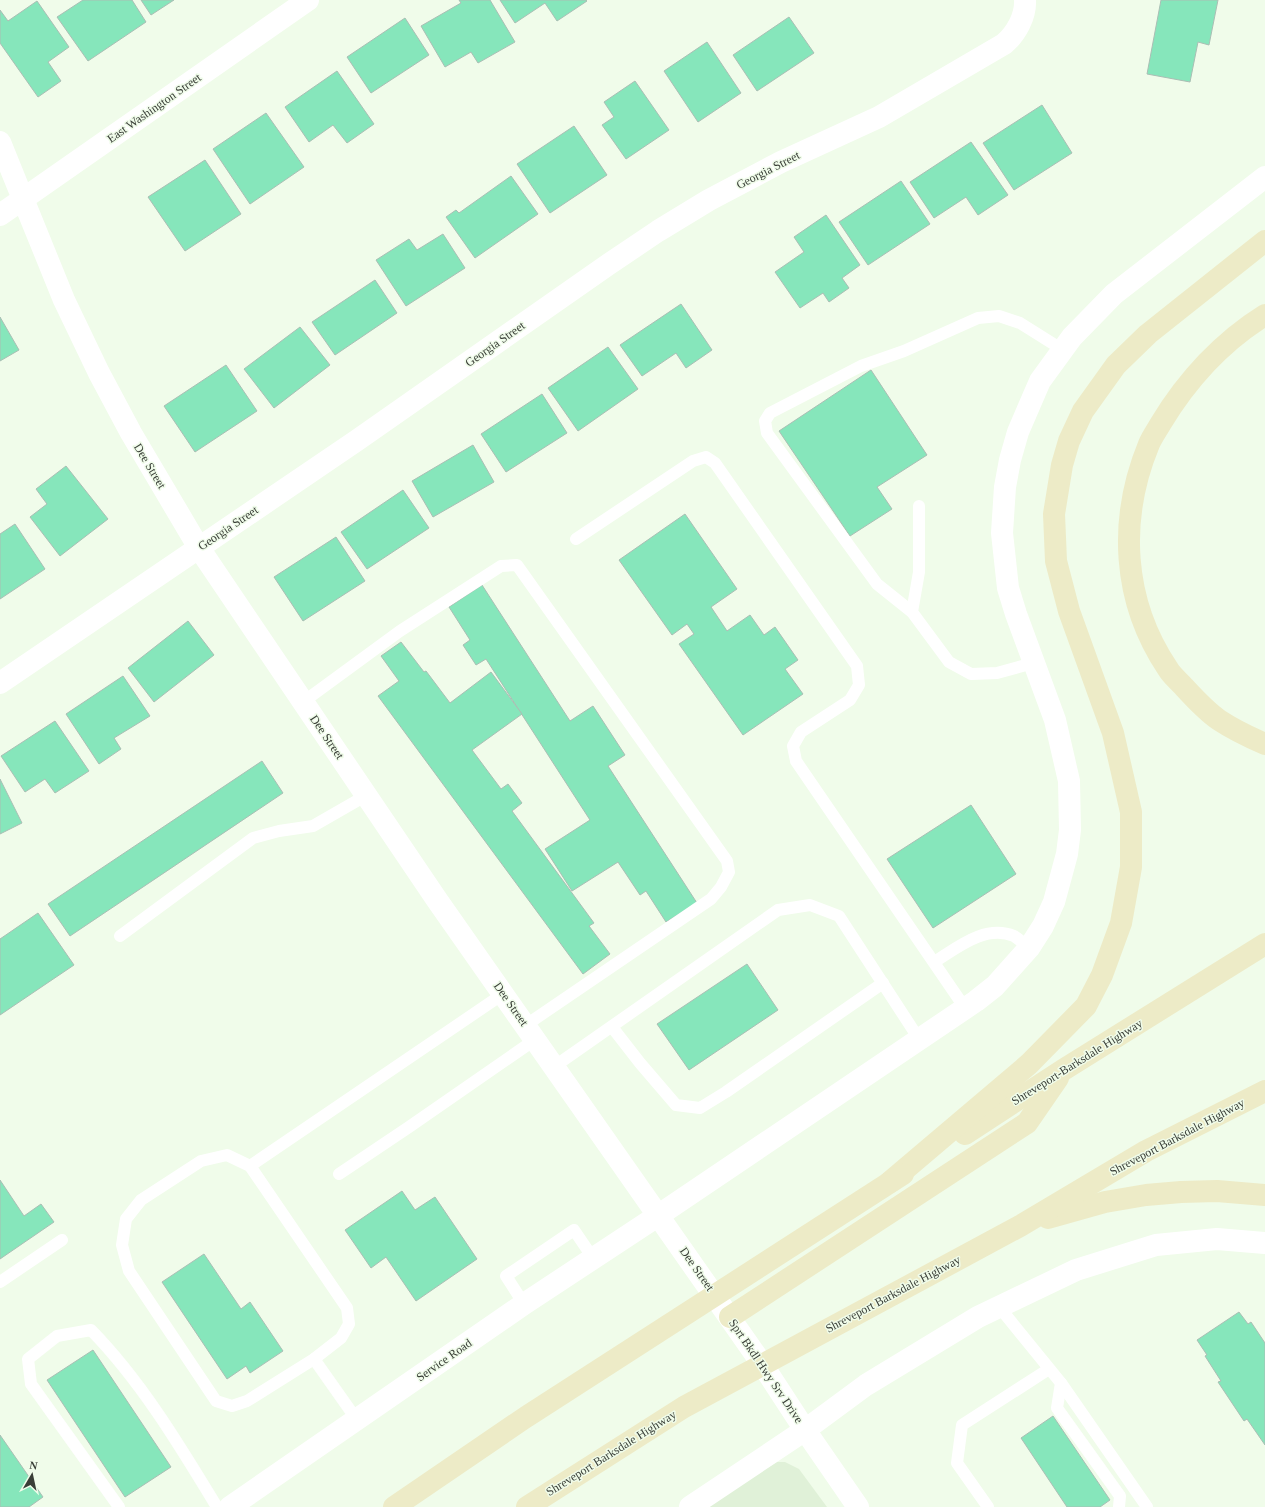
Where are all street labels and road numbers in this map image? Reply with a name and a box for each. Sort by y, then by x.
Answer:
street label: East Washington Street [104,70,204,146]
street label: Georgia Street [734,148,803,192]
street label: Georgia Street [463,318,528,370]
street label: Dee Street [131,441,169,492]
street label: Georgia Street [195,502,261,553]
street label: Dee Street [307,712,347,762]
street label: Dee Street [491,979,532,1029]
street label: Shreveport-Barksdale Highway [1009,1016,1145,1108]
street label: Shreveport Barksdale Highway [1107,1095,1247,1179]
street label: Dee Street [677,1244,718,1294]
street label: Shreveport Barksdale Highway [823,1252,963,1336]
street label: Sprt Bkdl Hwy Srv Drive [726,1316,806,1426]
street label: Service Road [414,1336,474,1384]
street label: Shreveport Barksdale Highway [543,1407,679,1499]

